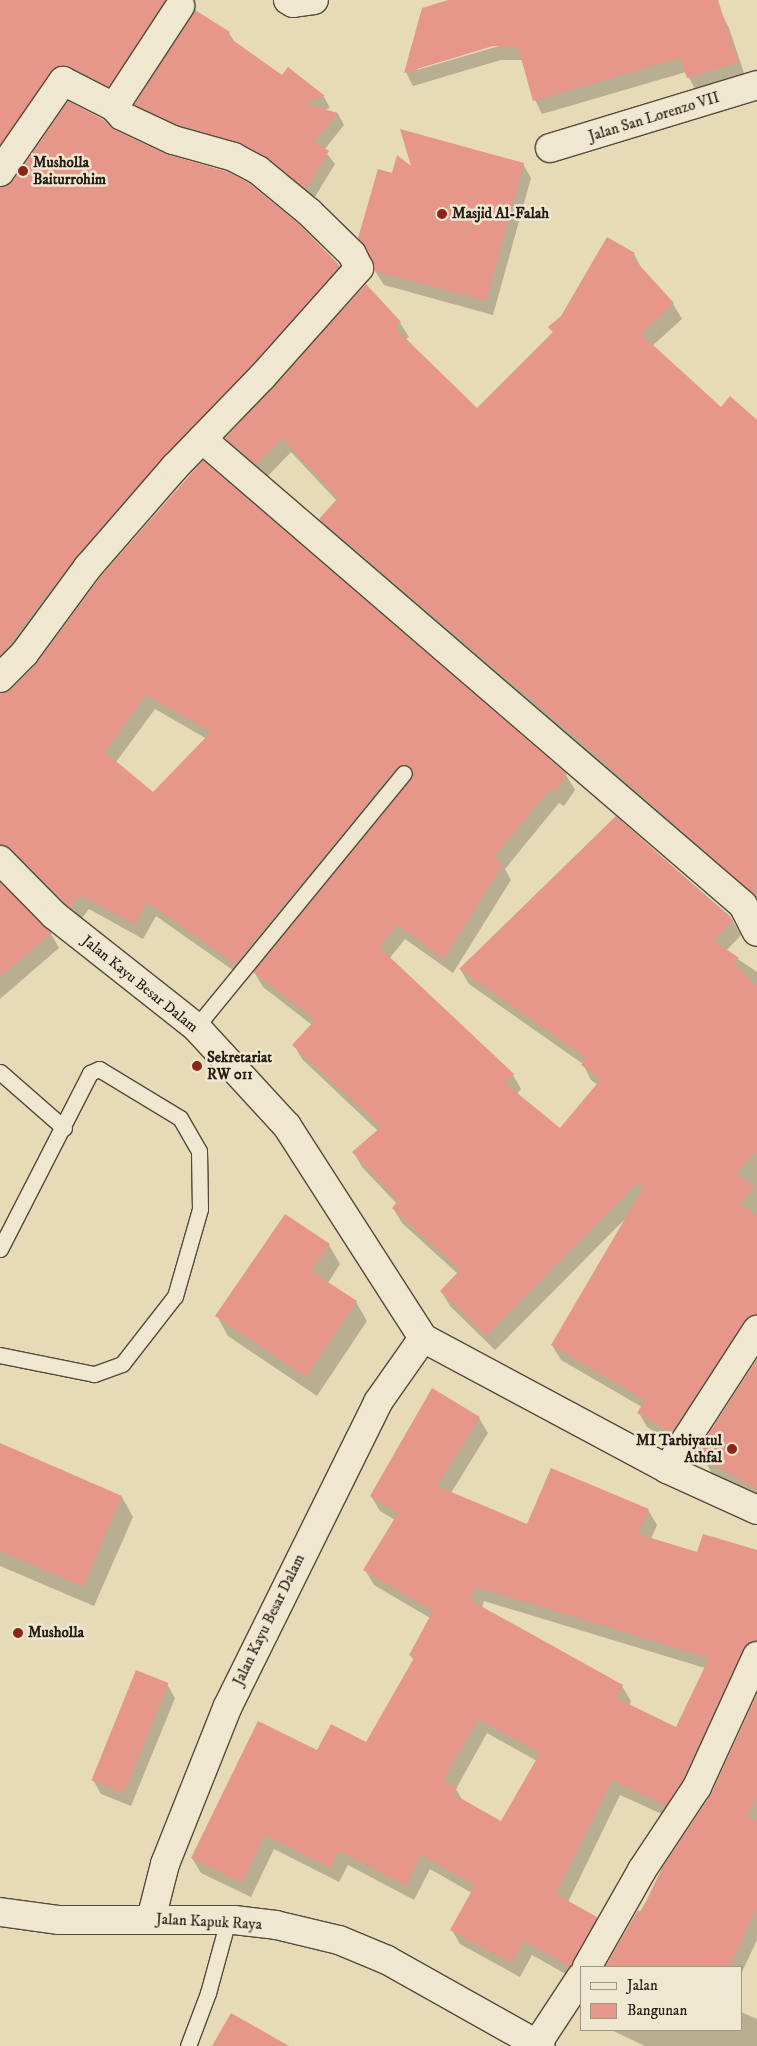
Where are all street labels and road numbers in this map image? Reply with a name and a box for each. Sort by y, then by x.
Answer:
street label: Jalan San Lorenzo VII [586,89,722,145]
street label: Jalan Kayu Besar Dalam [78,932,202,1036]
street label: Jalan Kayu Besar Dalam [229,1551,309,1689]
street label: Jalan Kapuk Raya [156,1910,262,1934]

